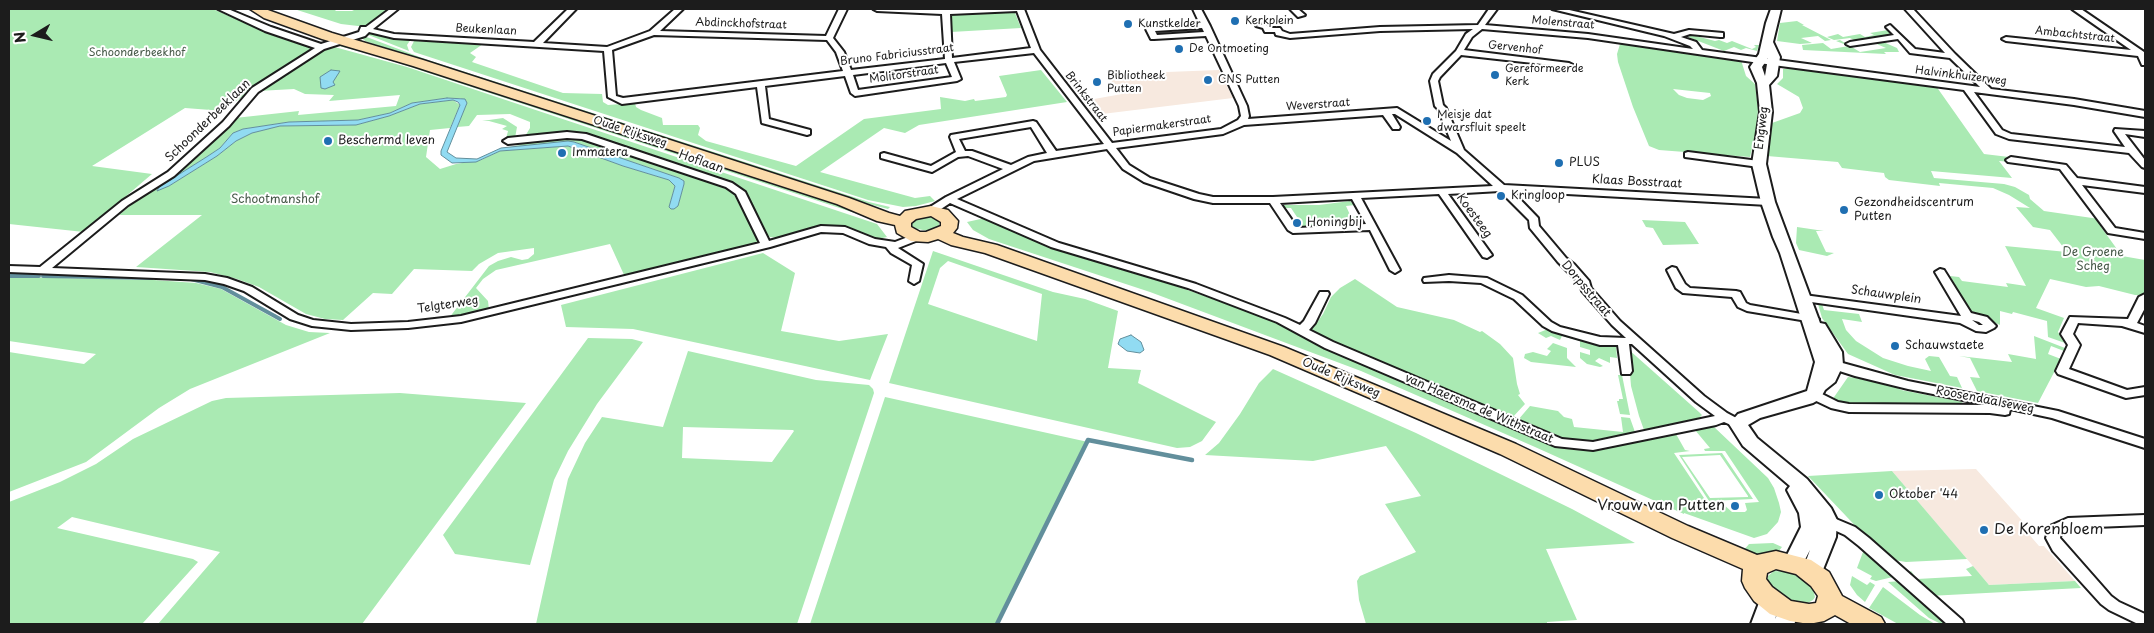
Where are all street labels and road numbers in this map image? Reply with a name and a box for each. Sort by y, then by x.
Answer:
street label: Molenstraat [1531,14,1595,32]
street label: Abdinckhofstraat [695,16,787,32]
street label: Beukenlaan [455,22,517,38]
street label: Ambachtstraat [2034,24,2116,46]
street label: Gervenhof [1487,39,1543,57]
street label: Bruno Fabriciusstraat [839,41,955,69]
street label: Molitorstraat [868,64,940,86]
street label: Halvinkhuizerweg [1914,64,2008,88]
street label: Brinkstraat [1062,69,1110,125]
street label: Schoonderbeeklaan [162,77,254,165]
street label: Weverstraat [1286,96,1350,114]
street label: Engweg [1752,106,1772,150]
street label: Papiermakerstraat [1112,113,1212,139]
street label: Oude Rijksweg [591,114,669,150]
street label: Hoflaan [677,148,725,176]
street label: Klaas Bosstraat [1591,172,1683,192]
street label: Koesteeg [1453,191,1495,241]
street label: Dorpsstraat [1558,258,1614,320]
street label: Schauwplein [1850,283,1922,307]
street label: Telgterweg [416,293,480,317]
street label: Oude Rijksweg [1300,355,1382,401]
street label: van Haersma de Withstraat [1403,371,1555,447]
street label: Roosendaalseweg [1935,383,2035,417]

